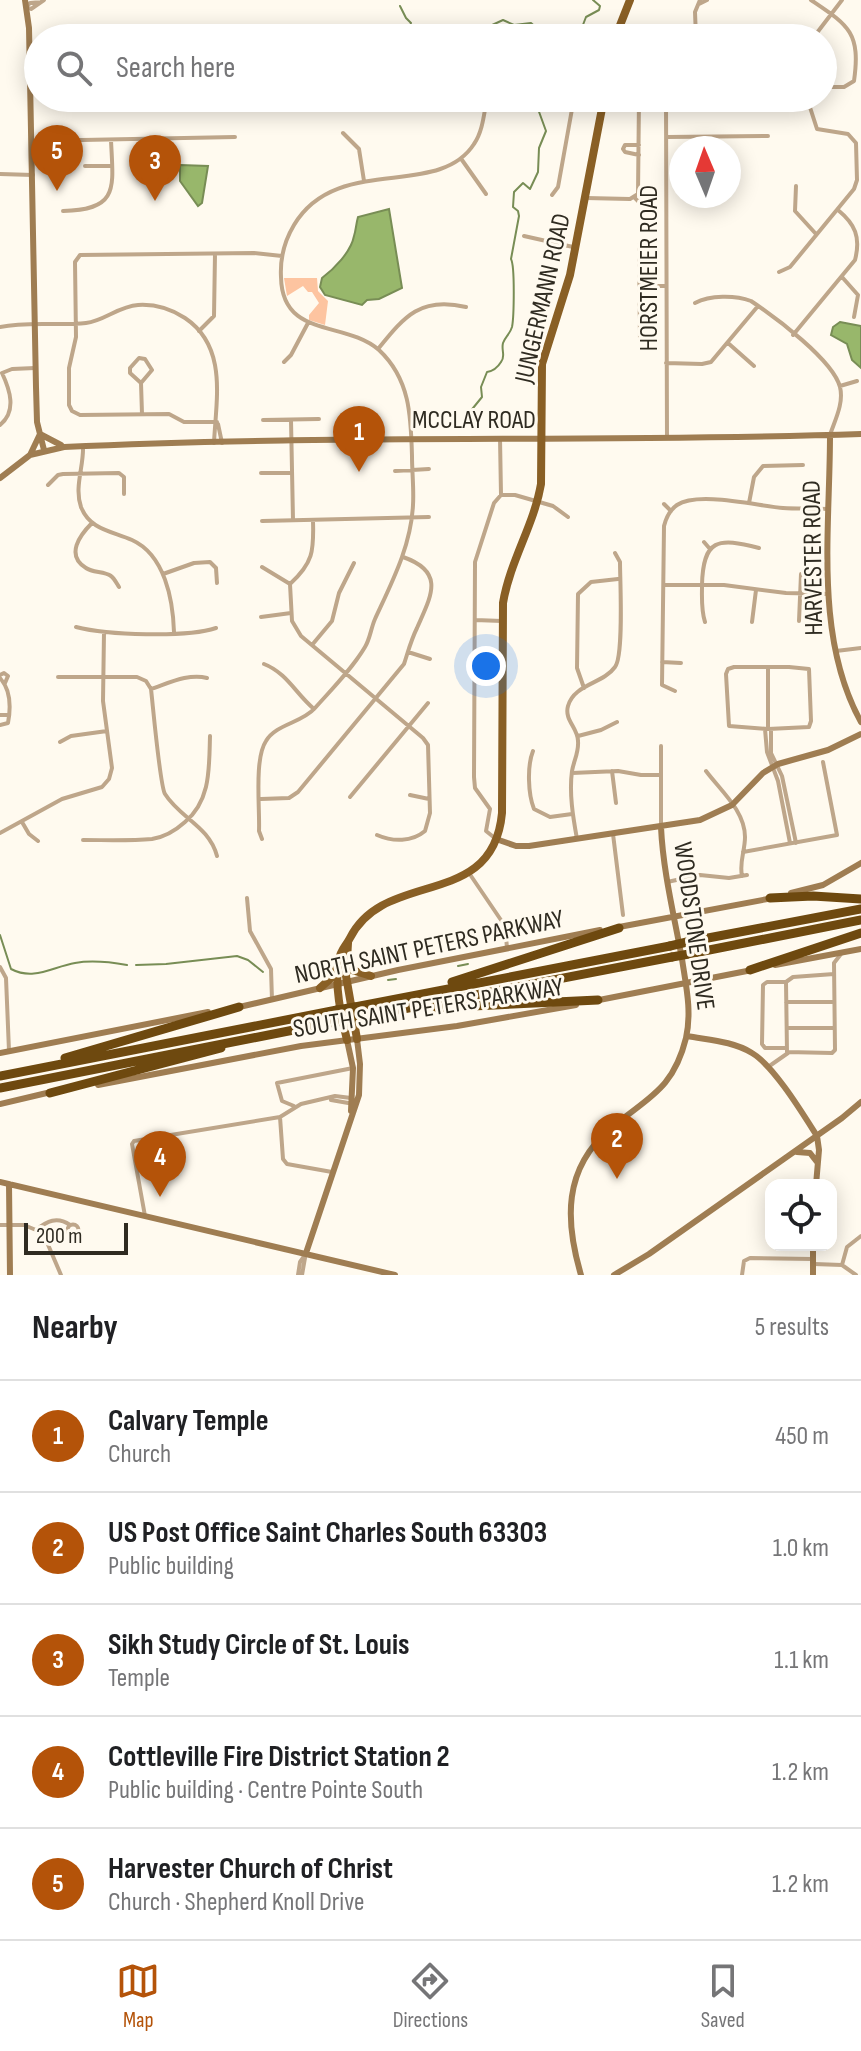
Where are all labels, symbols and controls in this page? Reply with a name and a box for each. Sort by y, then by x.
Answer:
search box [24,24,837,112]
icon: search [52,46,96,90]
text: Search here [116,50,235,86]
pin: 5 [31,125,83,191]
pin: 3 [129,135,181,201]
north arrow [669,136,741,208]
street label: HORSTMEIER ROAD [634,185,665,351]
street label: JUNGERMANN ROAD [509,211,578,387]
street label: MCCLAY ROAD [412,405,536,436]
pin: 1 [333,406,385,472]
street label: HARVESTER ROAD [797,480,830,636]
your location [466,646,506,686]
street label: WOODSTONE DRIVE [666,840,721,1012]
street label: NORTH SAINT PETERS PARKWAY [292,904,567,991]
street label: SOUTH SAINT PETERS PARKWAY [291,972,566,1045]
pin: 2 [591,1113,643,1179]
pin: 4 [134,1131,186,1197]
map controls [765,1179,837,1251]
button: locate [765,1179,837,1251]
scale bar [24,1219,128,1255]
text: 200 m [36,1223,82,1250]
text: Nearby [32,1307,118,1348]
text: 5 results [755,1312,829,1343]
text: Calvary Temple [108,1403,268,1439]
text: 1 [53,1421,63,1452]
text: 450 m [775,1421,829,1452]
text: Church [108,1439,171,1470]
text: US Post Office Saint Charles South 63303 [108,1515,547,1551]
text: 2 [52,1533,64,1564]
text: 1.0 km [773,1533,829,1564]
text: Public building [108,1551,234,1582]
text: Sikh Study Circle of St. Louis [108,1627,410,1663]
text: 3 [52,1645,64,1676]
text: 1.1 km [774,1645,829,1676]
text: Temple [108,1663,170,1694]
text: Cottleville Fire District Station 2 [108,1739,450,1775]
text: 4 [52,1757,64,1788]
text: 1.2 km [772,1757,829,1788]
text: Public building · Centre Pointe South [108,1775,423,1806]
text: Harvester Church of Christ [108,1851,393,1887]
text: 5 [52,1869,64,1900]
text: 1.2 km [772,1869,829,1900]
text: Church · Shepherd Knoll Drive [108,1887,364,1918]
tab: Map [116,1959,160,2034]
tab: Directions [393,1959,468,2034]
tab: Saved [701,1959,745,2034]

